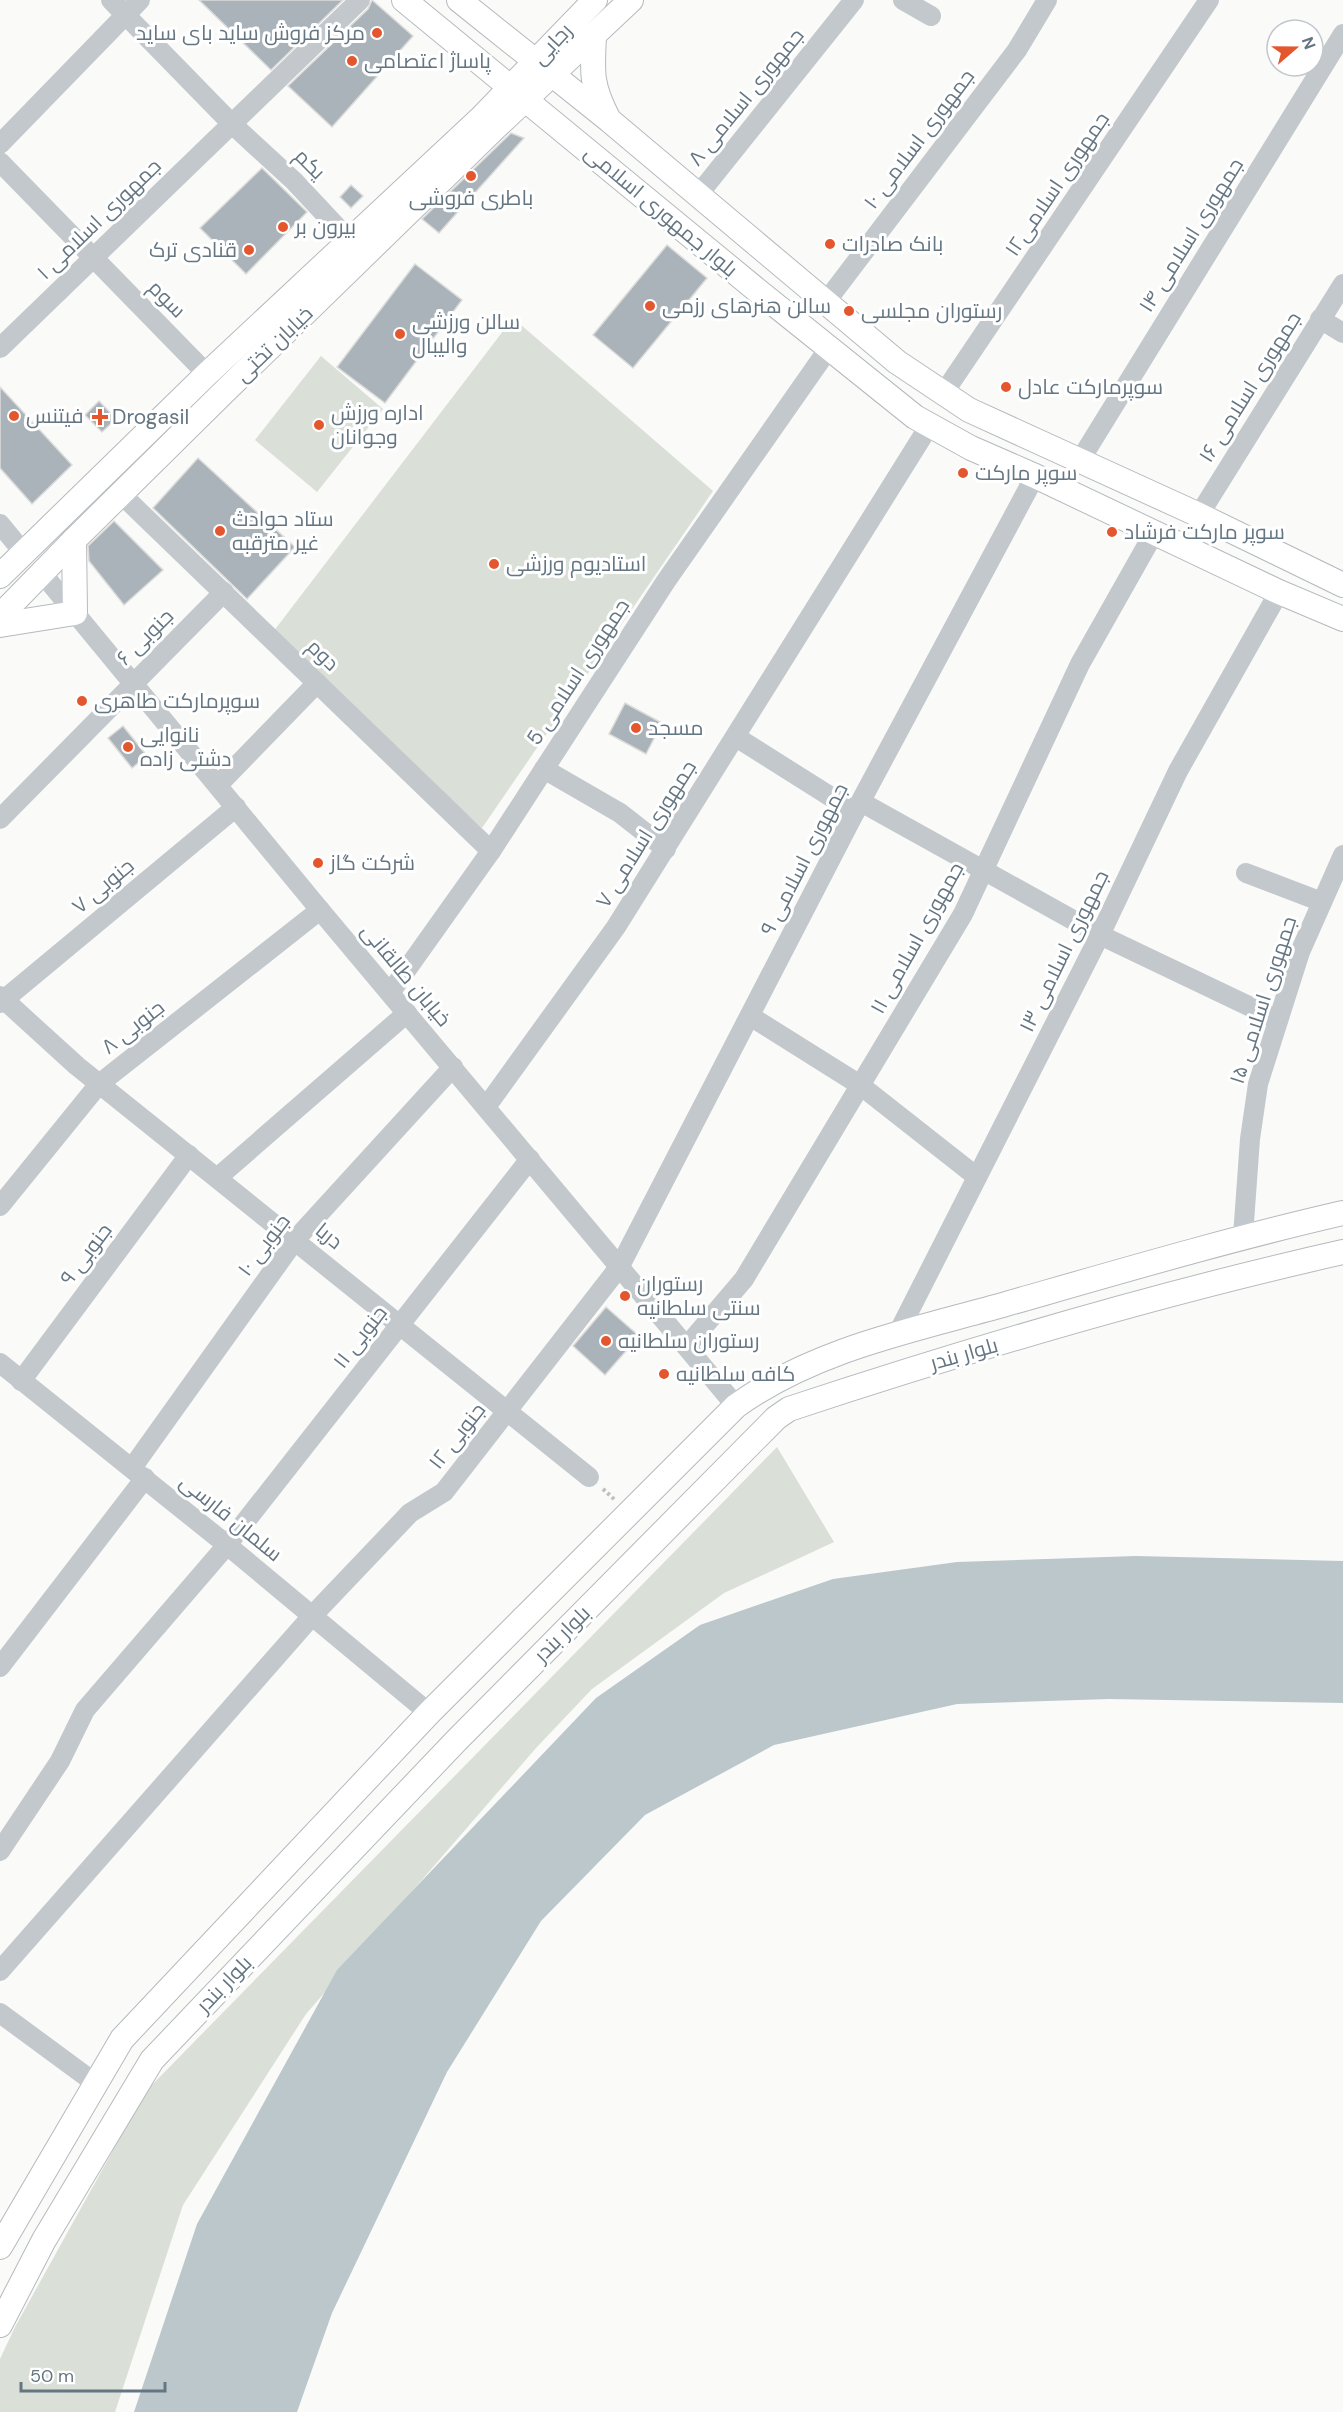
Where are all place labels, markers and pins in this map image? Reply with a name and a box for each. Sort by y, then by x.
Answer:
place label: مرکز فروش ساید بای ساید [136,19,365,47]
marker: مرکز فروش ساید بای ساید [370,26,384,40]
place label: پاساژ اعتصامی [364,47,491,75]
marker: پاساژ اعتصامی [345,54,359,68]
marker: باطری فروشی [464,169,478,183]
place label: باطری فروشی [409,184,533,212]
place label: بیرون بر [294,213,356,241]
marker: بیرون بر [276,220,290,234]
place label: بانک صادرات [842,230,943,258]
place label: قنادی ترک [149,236,237,264]
marker: بانک صادرات [823,237,837,251]
marker: قنادی ترک [242,243,256,257]
place label: سالن هنرهای رزمی [662,292,831,320]
place label: رستوران مجلسی [861,297,1002,325]
marker: سالن هنرهای رزمی [643,299,657,313]
marker: رستوران مجلسی [842,304,856,318]
place label: سالن ورزشی والیبال [412,308,520,360]
marker: سالن ورزشی والیبال [393,327,407,341]
place label: سوپرمارکت عادل [1018,373,1163,401]
marker: سوپرمارکت عادل [999,380,1013,394]
place label: اداره ورزش وجوانان [331,399,424,451]
place label: فیتنس [26,402,83,430]
place label: Drogasil [112,403,189,431]
marker: فیتنس [7,409,21,423]
marker: Drogasil [93,410,107,424]
marker: اداره ورزش وجوانان [312,418,326,432]
place label: سوپر مارکت [975,459,1077,487]
marker: سوپر مارکت [956,466,970,480]
place label: ستاد حوادث غیر مترقبه [232,505,334,557]
place label: سوپر مارکت فرشاد [1124,518,1285,546]
marker: ستاد حوادث غیر مترقبه [213,524,227,538]
marker: سوپر مارکت فرشاد [1105,525,1119,539]
place label: استادیوم ورزشی [506,550,646,578]
marker: استادیوم ورزشی [487,557,501,571]
place label: سوپرمارکت طاهری [94,687,260,715]
marker: سوپرمارکت طاهری [75,694,89,708]
place label: مسجد [648,714,703,742]
place label: نانوایی دشتی زاده [140,721,231,773]
marker: مسجد [629,721,643,735]
marker: نانوایی دشتی زاده [121,740,135,754]
place label: شرکت گاز [329,849,415,877]
marker: شرکت گاز [311,856,325,870]
place label: رستوران سنتی سلطانیه [637,1270,761,1322]
marker: رستوران سنتی سلطانیه [618,1289,632,1303]
place label: رستوران سلطانیه [618,1327,760,1355]
marker: رستوران سلطانیه [599,1334,613,1348]
place label: کافه سلطانیه [676,1360,795,1388]
marker: کافه سلطانیه [657,1367,671,1381]

